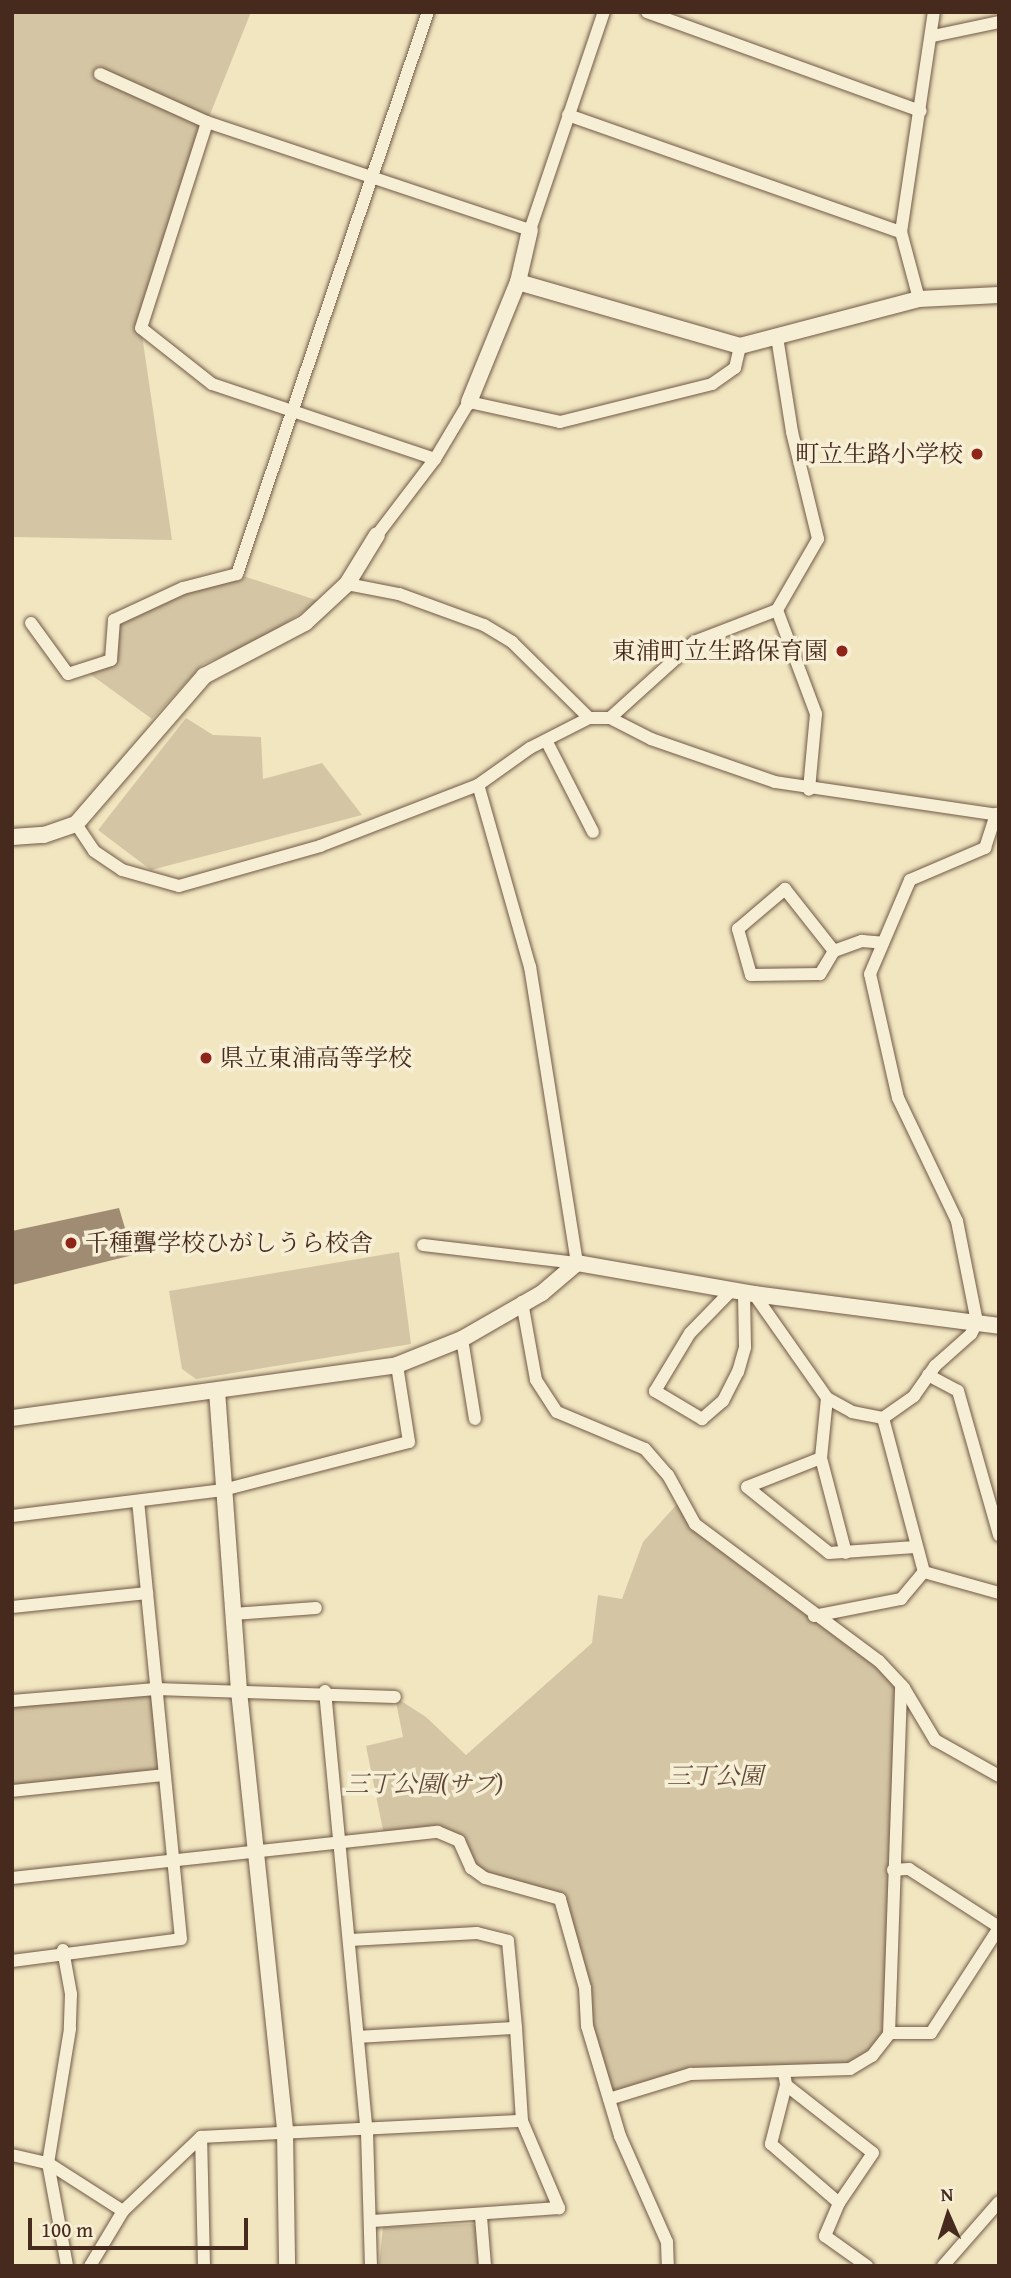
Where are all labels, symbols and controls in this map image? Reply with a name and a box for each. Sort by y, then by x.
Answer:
place label: 町立生路小学校 [795,440,963,468]
marker: 町立生路小学校 [969,446,985,462]
place label: 東浦町立生路保育園 [612,637,828,665]
marker: 東浦町立生路保育園 [834,643,850,659]
place label: 県立東浦高等学校 [220,1044,412,1072]
marker: 県立東浦高等学校 [198,1050,214,1066]
place label: 千種聾学校ひがしうら校舎 [85,1229,373,1257]
marker: 千種聾学校ひがしうら校舎 [63,1235,79,1251]
park label: 三丁公園 [667,1762,763,1790]
park label: 三丁公園(サブ) [345,1770,503,1798]
north arrow [913,2180,983,2250]
text: N [940,2180,954,2208]
scale bar [32,2204,252,2248]
text: 100 m [41,2214,93,2245]

